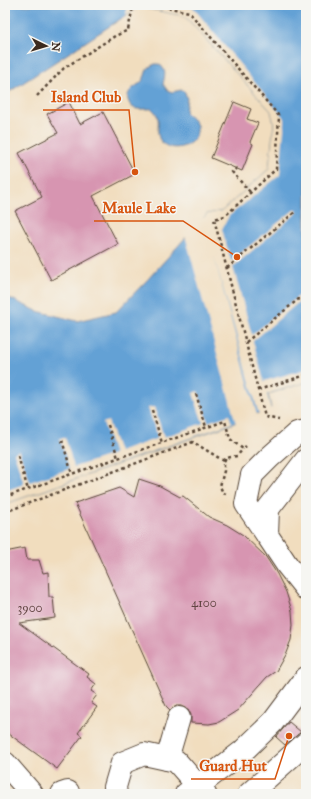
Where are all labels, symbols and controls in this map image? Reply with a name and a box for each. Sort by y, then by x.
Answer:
north arrow [26,26,66,66]
text: N [49,42,62,53]
callout: Island Club [43,83,129,110]
text: Island Club [51,88,122,106]
callout: Maule Lake [94,194,183,221]
text: Maule Lake [102,199,177,217]
house number: 4100 [191,596,217,610]
house number: 3900 [17,601,43,615]
callout: Guard Hut [191,752,275,779]
text: Guard Hut [199,757,268,775]

